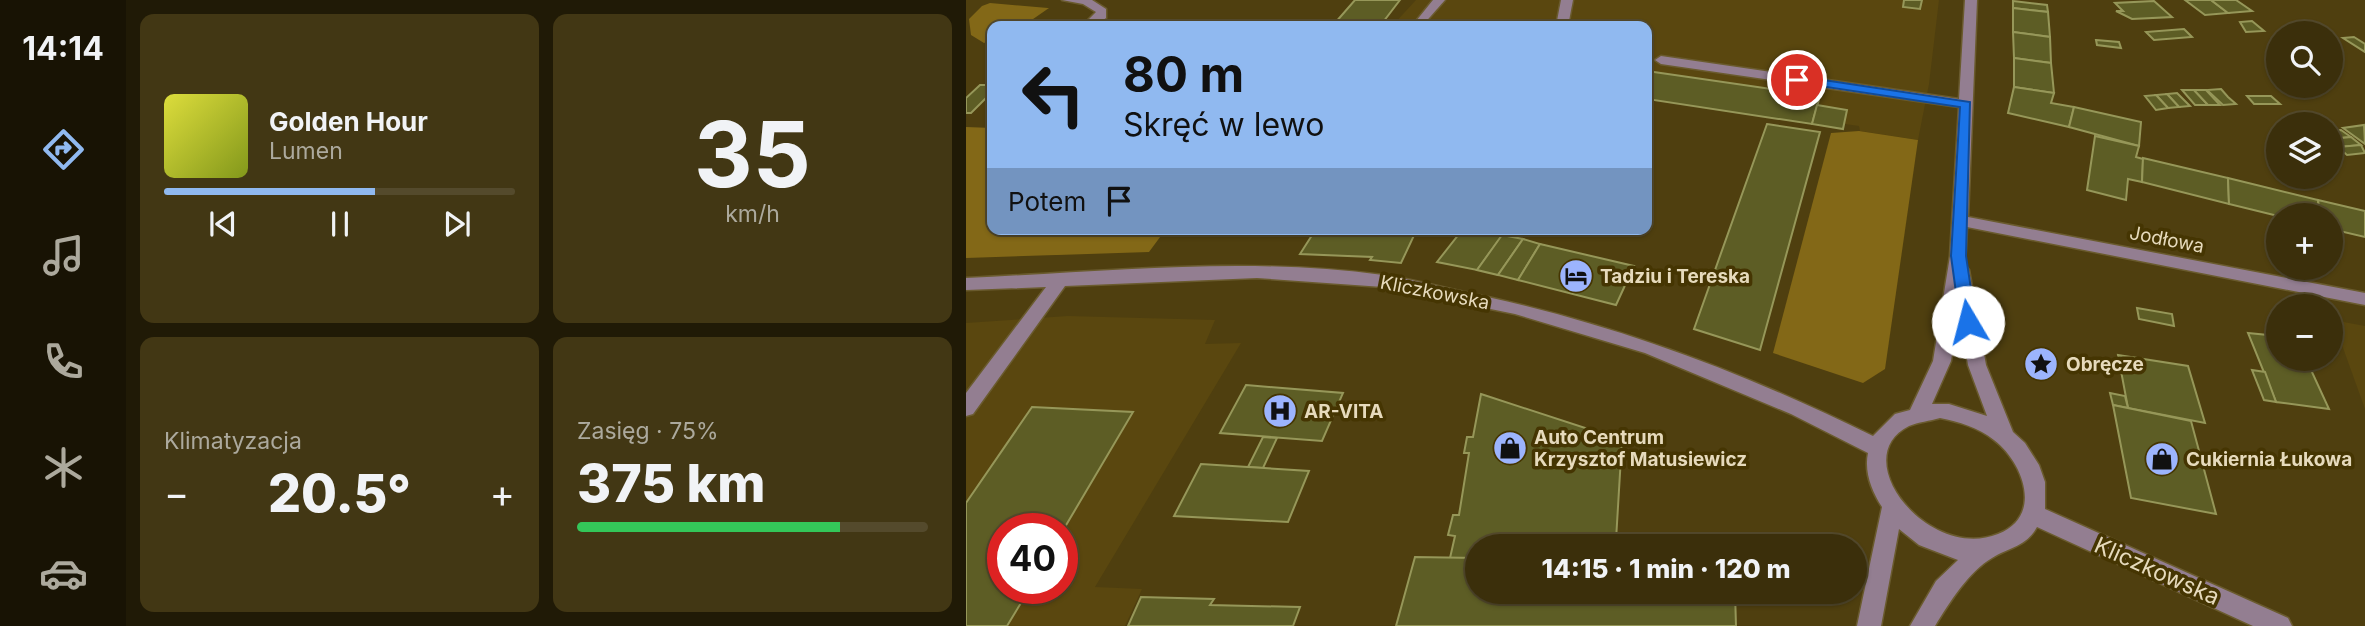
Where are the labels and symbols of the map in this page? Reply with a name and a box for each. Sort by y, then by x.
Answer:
pin [1767,50,1827,110]
street label: Jodłowa [2128,221,2206,258]
hotel icon: Tadziu i Tereska [1557,257,1595,295]
place label: Tadziu i Tereska [1600,265,1750,288]
street label: Kliczkowska [1378,271,1491,314]
position arrow [1931,285,2005,359]
place icon: Obręcze [2022,345,2060,383]
place label: Obręcze [2066,353,2144,376]
hospital icon: AR-VITA [1261,392,1299,430]
place label: AR-VITA [1304,400,1383,423]
place label: Auto Centrum Krzysztof Matusiewicz [1534,426,1747,471]
shop icon: Auto Centrum Krzysztof Matusiewicz [1491,429,1529,467]
shop icon: Cukiernia Łukowa [2143,440,2181,478]
place label: Cukiernia Łukowa [2186,448,2352,471]
speed limit sign: 40 [987,513,1078,604]
street label: Kliczkowska [2090,531,2224,611]

